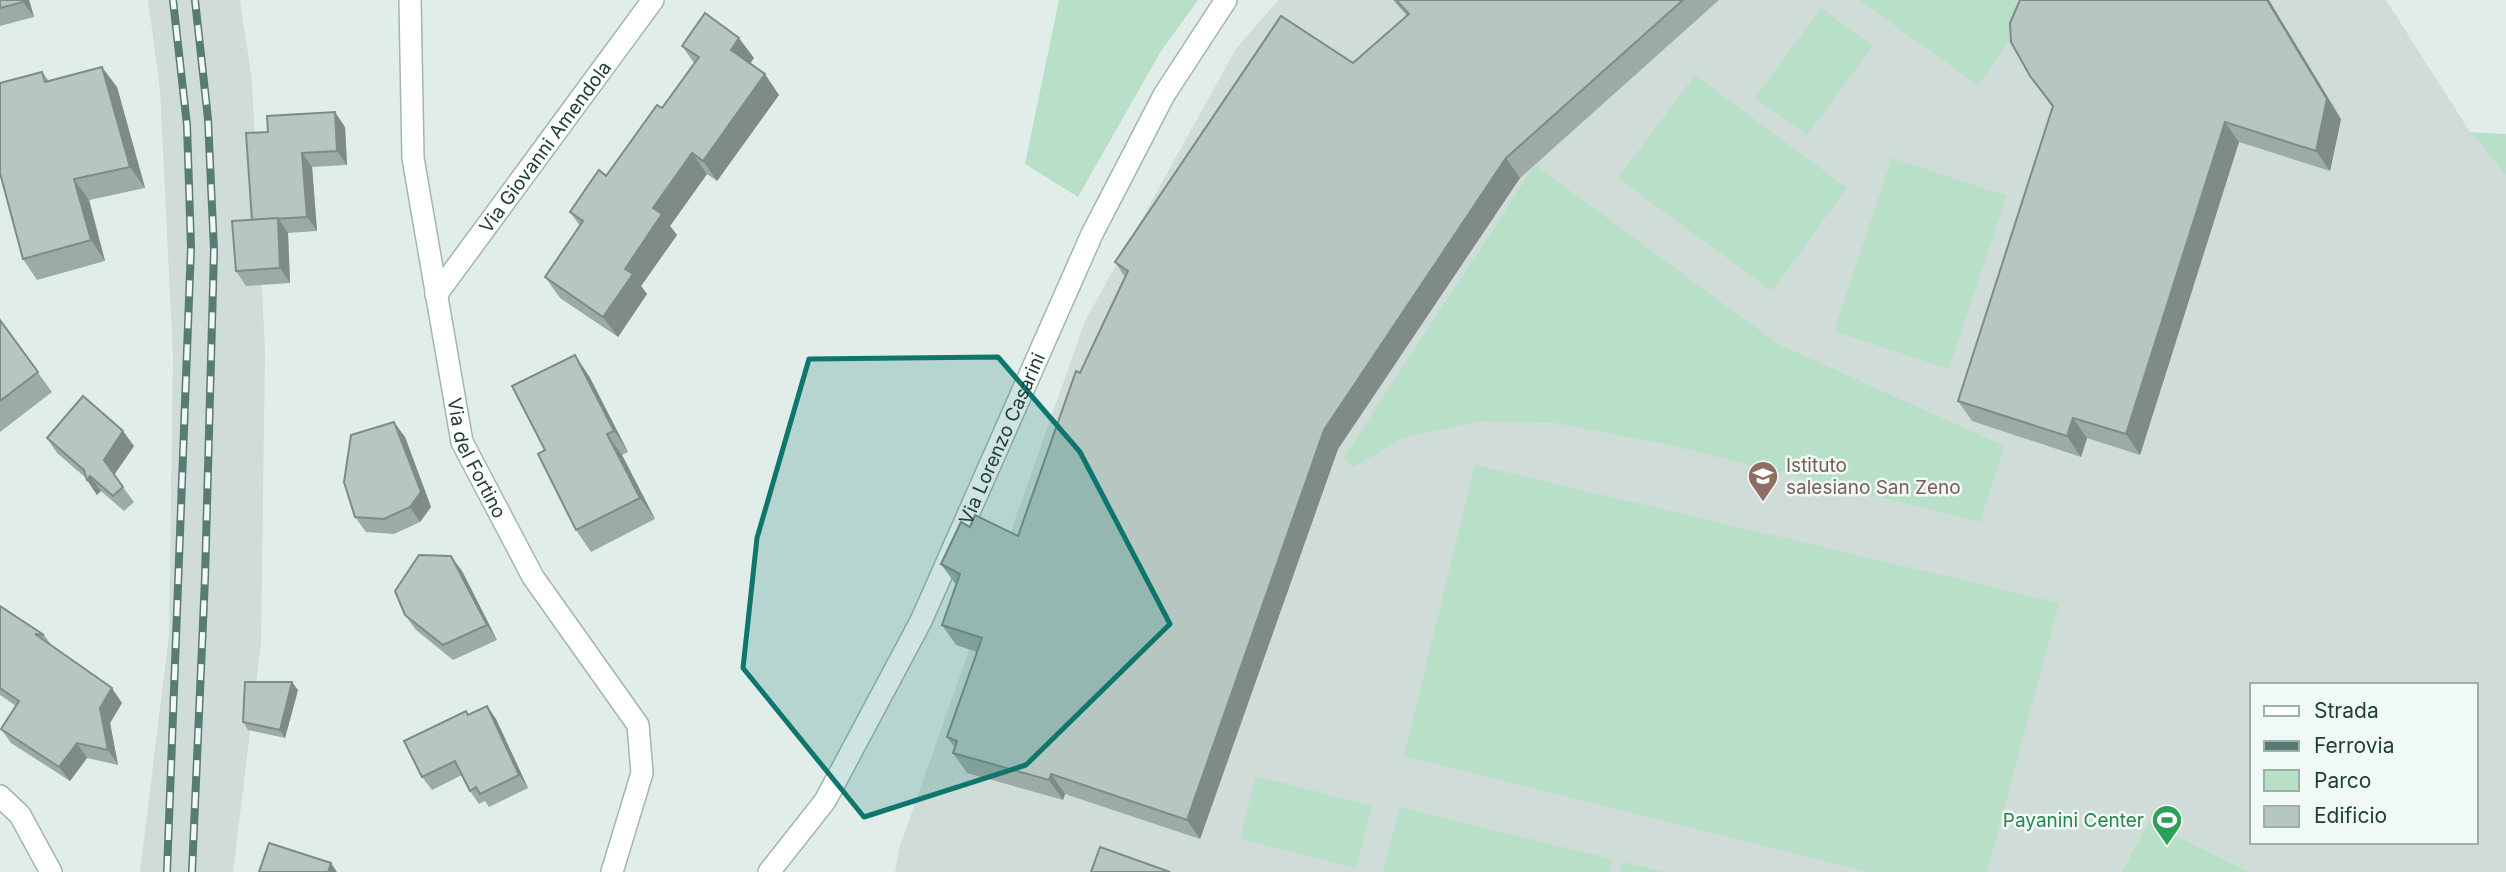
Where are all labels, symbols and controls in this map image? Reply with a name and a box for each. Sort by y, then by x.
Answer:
street label: Via Giovanni Amendola [474,56,616,237]
street label: Via Lorenzo Casarini [954,349,1050,528]
street label: Via del Fortino [443,396,511,522]
place label: Istituto salesiano San Zeno [1786,454,1961,499]
school or university icon: Istituto salesiano San Zeno [1746,459,1780,503]
legend [2250,683,2478,844]
text: Strada [2314,698,2379,723]
text: Ferrovia [2314,733,2394,758]
text: Parco [2314,768,2371,793]
sports icon: Payanini Center [2150,803,2184,847]
text: Edificio [2314,803,2387,828]
place label: Payanini Center [2003,809,2144,832]

